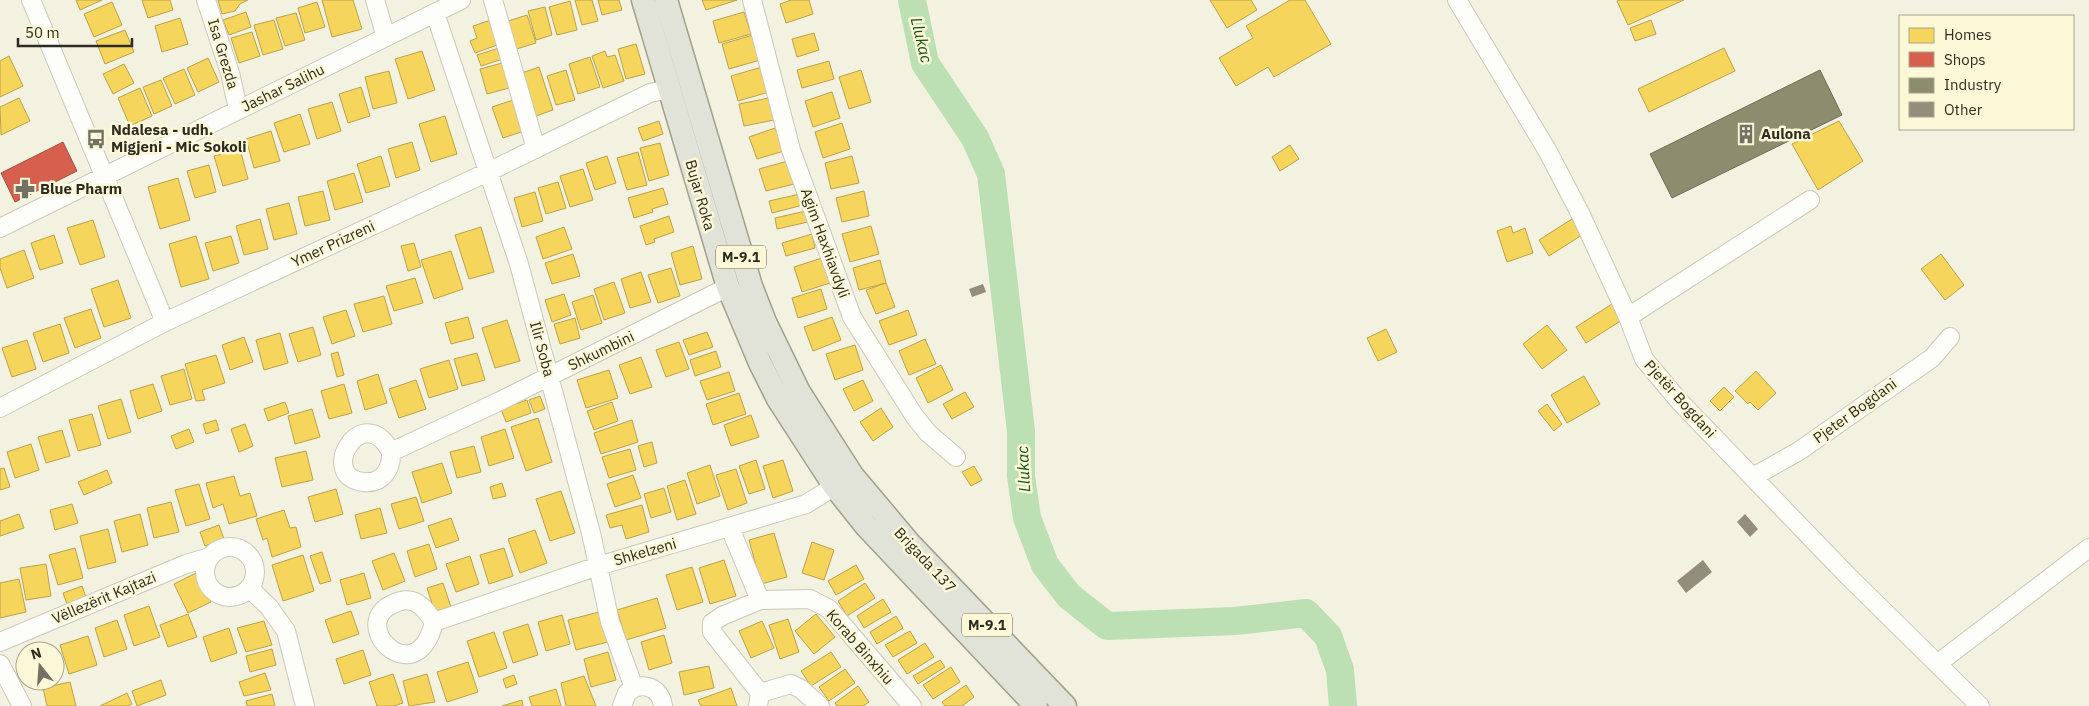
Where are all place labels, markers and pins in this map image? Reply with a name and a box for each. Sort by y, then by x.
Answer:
place label: Ndalesa - udh. Migjeni - Mic Sokoli [111,120,247,156]
building icon: Aulona [1735,123,1757,145]
place label: Aulona [1761,124,1811,143]
bus stop icon: Ndalesa - udh. Migjeni - Mic Sokoli [85,128,107,150]
pharmacy icon: Blue Pharm [14,178,36,200]
place label: Blue Pharm [40,179,122,198]

